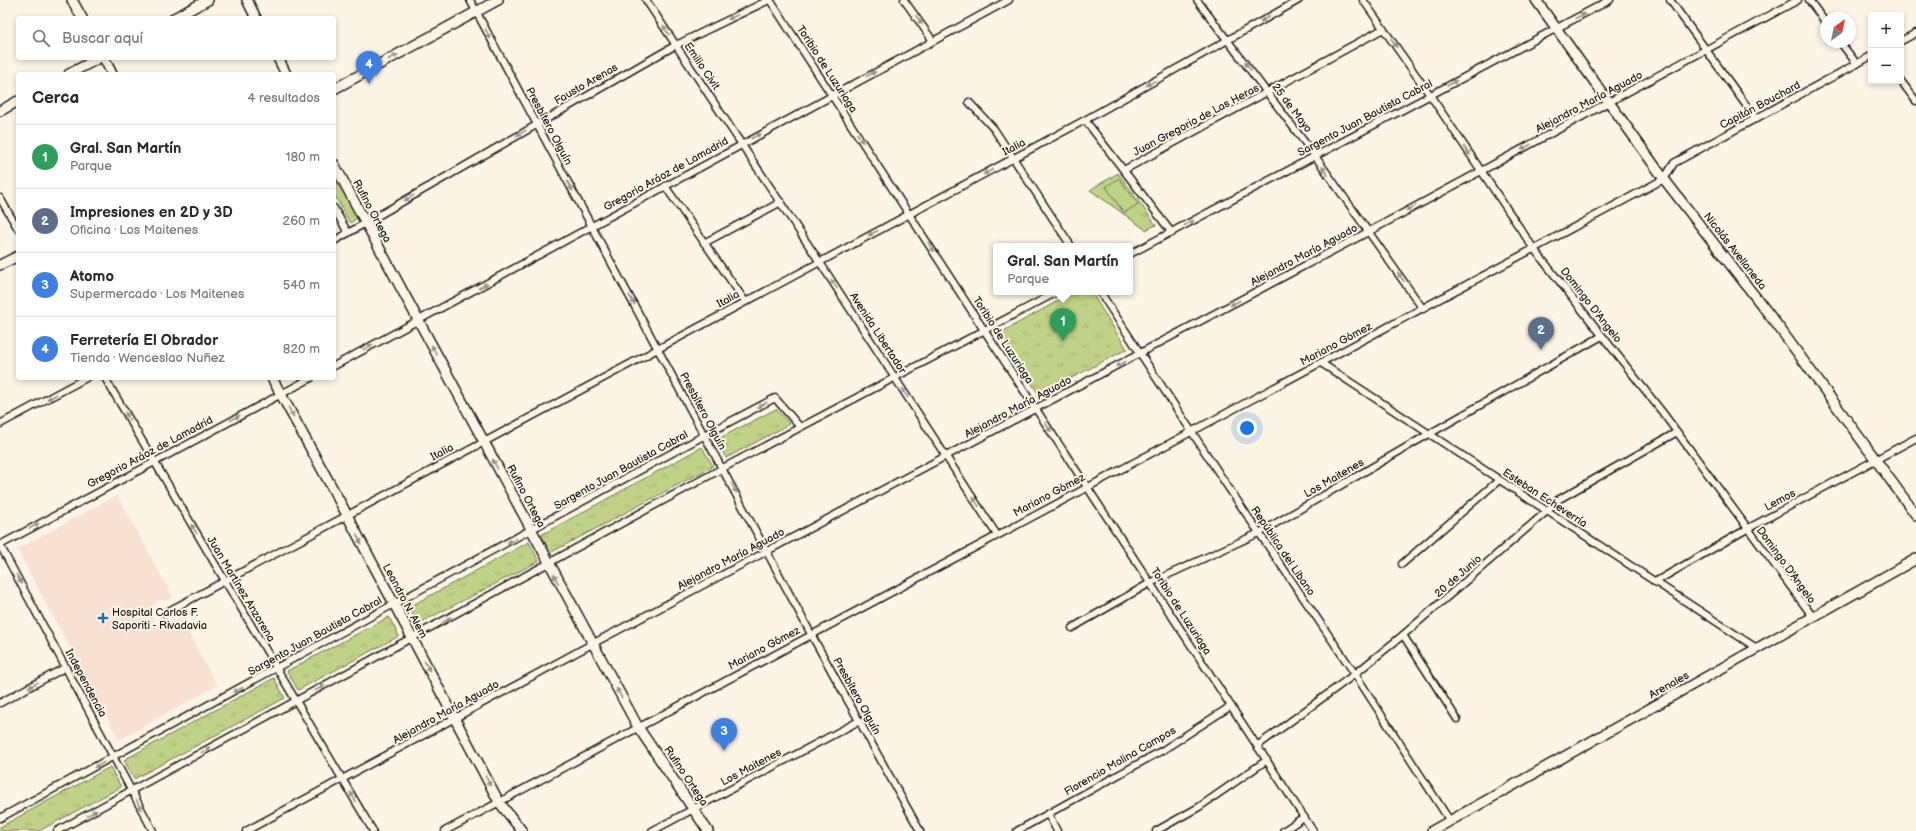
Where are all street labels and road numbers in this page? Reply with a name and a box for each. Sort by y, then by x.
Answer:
street label: Toribio de Luzuriaga [794,23,860,115]
street label: Emilio Civit [681,40,723,93]
street label: Fausto Arenas [552,60,621,107]
street label: Alejandro María Aguado [1533,68,1645,136]
street label: Sargento Juan Bautista Cabral [1295,77,1435,159]
street label: Capitán Bouchard [1717,78,1803,132]
street label: Juan Gregorio de Las Heras [1131,81,1262,159]
street label: 25 de Mayo [1269,81,1315,135]
street label: Presbítero Olguín [523,85,575,167]
street label: Gregorio Aráoz de Lamadrid [601,134,731,214]
street label: Italia [1000,136,1028,158]
street label: Rufino Ortega [350,177,394,245]
street label: Nicolás Avellaneda [1701,210,1769,292]
street label: Alejandro María Aguado [1248,221,1360,289]
street label: Domingo D'Angelo [1558,265,1624,345]
street label: Italia [714,288,742,310]
street label: Avenida Libertador [847,290,910,377]
street label: Toribio de Luzuriaga [970,294,1036,386]
street label: Mariano Gómez [1298,319,1375,368]
street label: Presbítero Olguín [677,370,729,452]
street label: Alejandro María Aguado [962,373,1074,441]
street label: Gregorio Aráoz de Lamadrid [85,413,215,491]
street label: Sargento Juan Bautista Cabral [552,428,690,512]
street label: Italia [428,441,456,463]
street label: Los Maitenes [1302,455,1367,500]
street label: Rufino Ortega [504,462,548,530]
street label: Esteban Echeverría [1500,466,1590,530]
street label: Mariano Gómez [1011,470,1088,519]
street label: Lemos [1762,486,1798,514]
street label: República del Libano [1248,504,1318,598]
street label: Domingo D'Angelo [1754,524,1818,606]
street label: Alejandro María Aguado [675,525,787,593]
street label: Juan Martínez Anzorena [204,534,278,644]
street label: 20 de Junio [1432,552,1484,600]
street label: Leandro N. Alem [380,562,430,640]
street label: Toribio de Luzuriaga [1148,565,1214,657]
street label: Sargento Juan Bautista Cabral [246,594,384,678]
street label: Mariano Gómez [726,623,803,672]
street label: Independencia [63,647,109,719]
street label: Presbítero Olguín [830,655,884,737]
street label: Arenales [1647,668,1692,701]
street label: Alejandro María Aguado [391,677,501,747]
street label: Florencio Molina Campos [1062,723,1179,798]
street label: Rufino Ortega [661,744,711,808]
street label: Los Maitenes [719,745,784,788]

